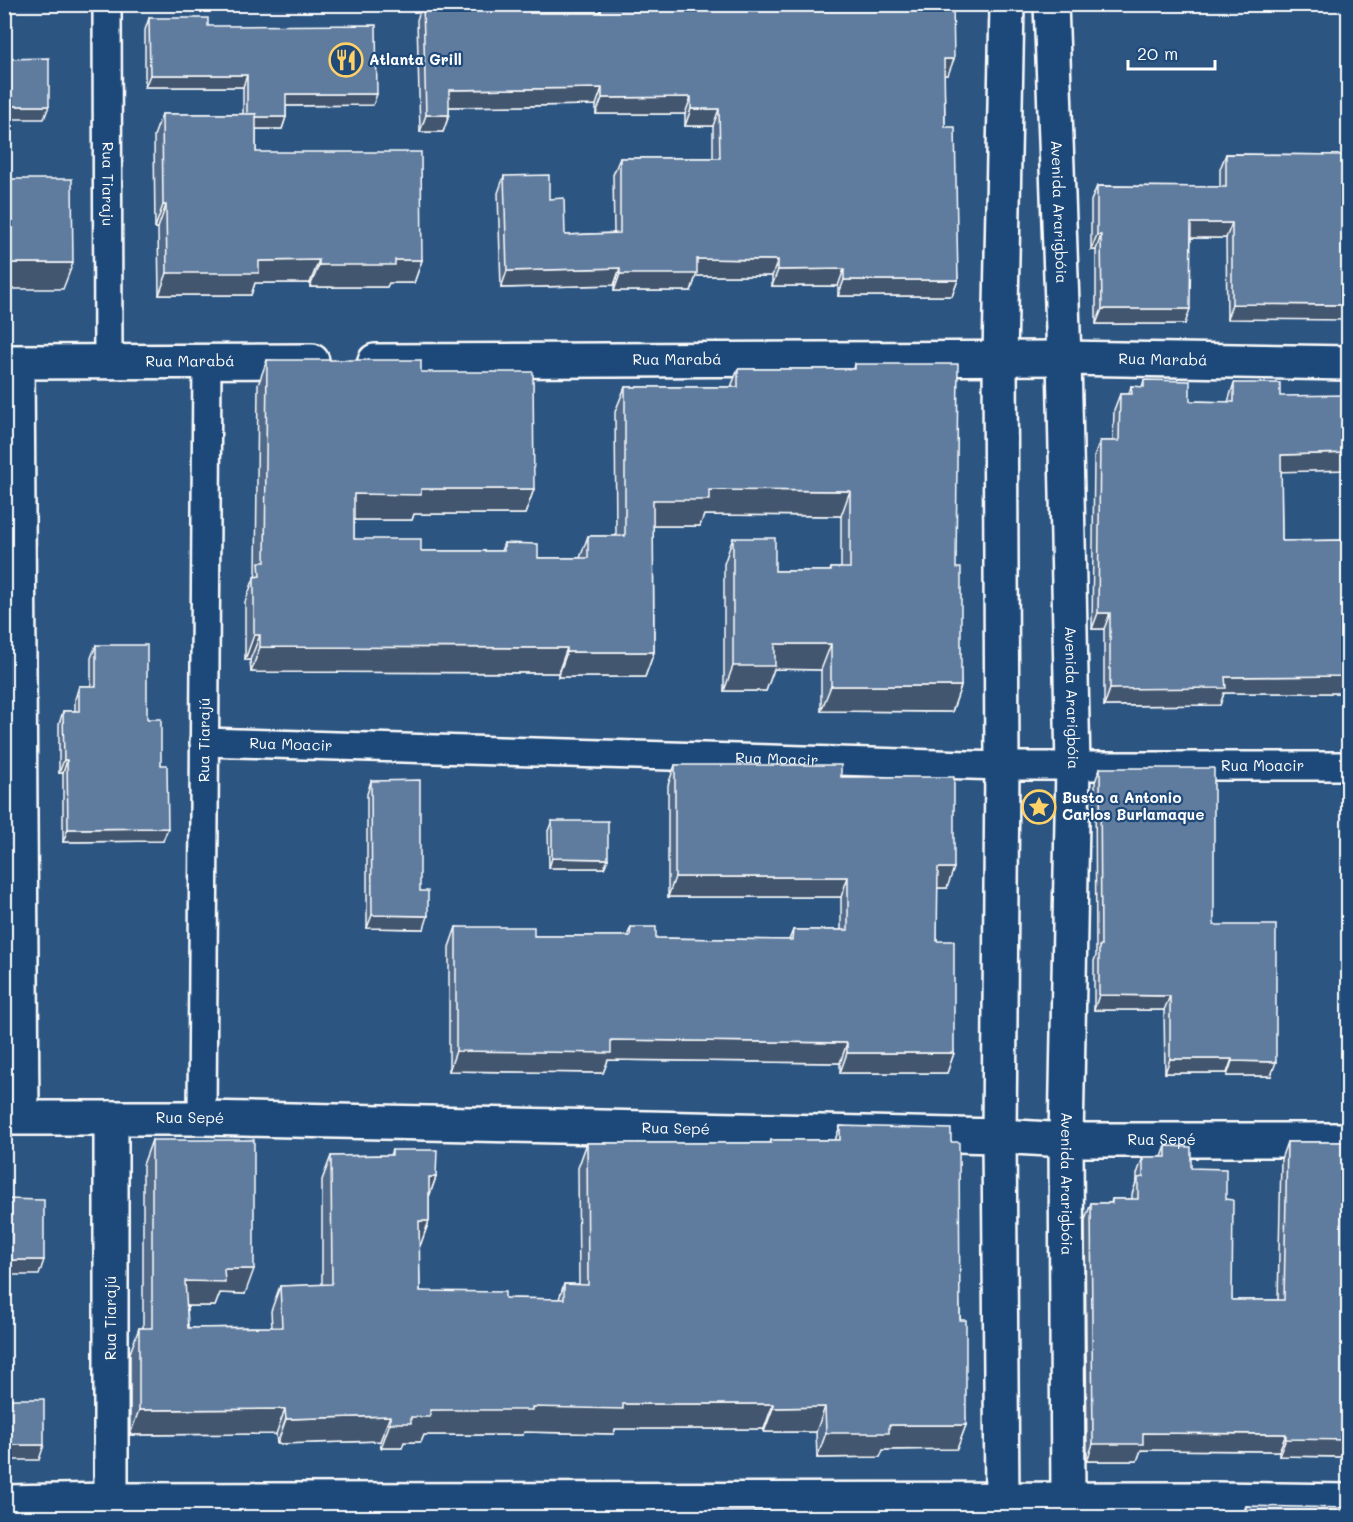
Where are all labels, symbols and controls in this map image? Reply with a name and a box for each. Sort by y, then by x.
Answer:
scale bar [1128,33,1215,71]
text: 20 m [1137,41,1178,65]
restaurant icon: Atlanta Grill [328,42,364,78]
place label: Atlanta Grill [369,49,462,69]
street label: Avenida Ararigbóia [1047,140,1072,284]
street label: Rua Tiaraju [98,142,119,226]
street label: Rua Marabá [632,348,722,369]
street label: Rua Marabá [1118,348,1208,370]
street label: Rua Marabá [145,350,235,371]
street label: Avenida Ararigbóia [1061,626,1084,769]
street label: Rua Tiarajú [193,698,214,782]
street label: Rua Moacir [249,732,333,755]
street label: Rua Moacir [735,747,819,769]
street label: Rua Moacir [1221,755,1304,775]
place label: Busto a Antonio Carlos Burlamaque [1062,787,1204,824]
place icon: Busto a Antonio Carlos Burlamaque [1021,789,1057,825]
street label: Rua Sepé [156,1107,224,1127]
street label: Avenida Ararigbóia [1057,1112,1078,1255]
street label: Rua Sepé [642,1117,710,1138]
street label: Rua Sepé [1128,1129,1196,1149]
street label: Rua Tiarajú [100,1276,120,1360]

